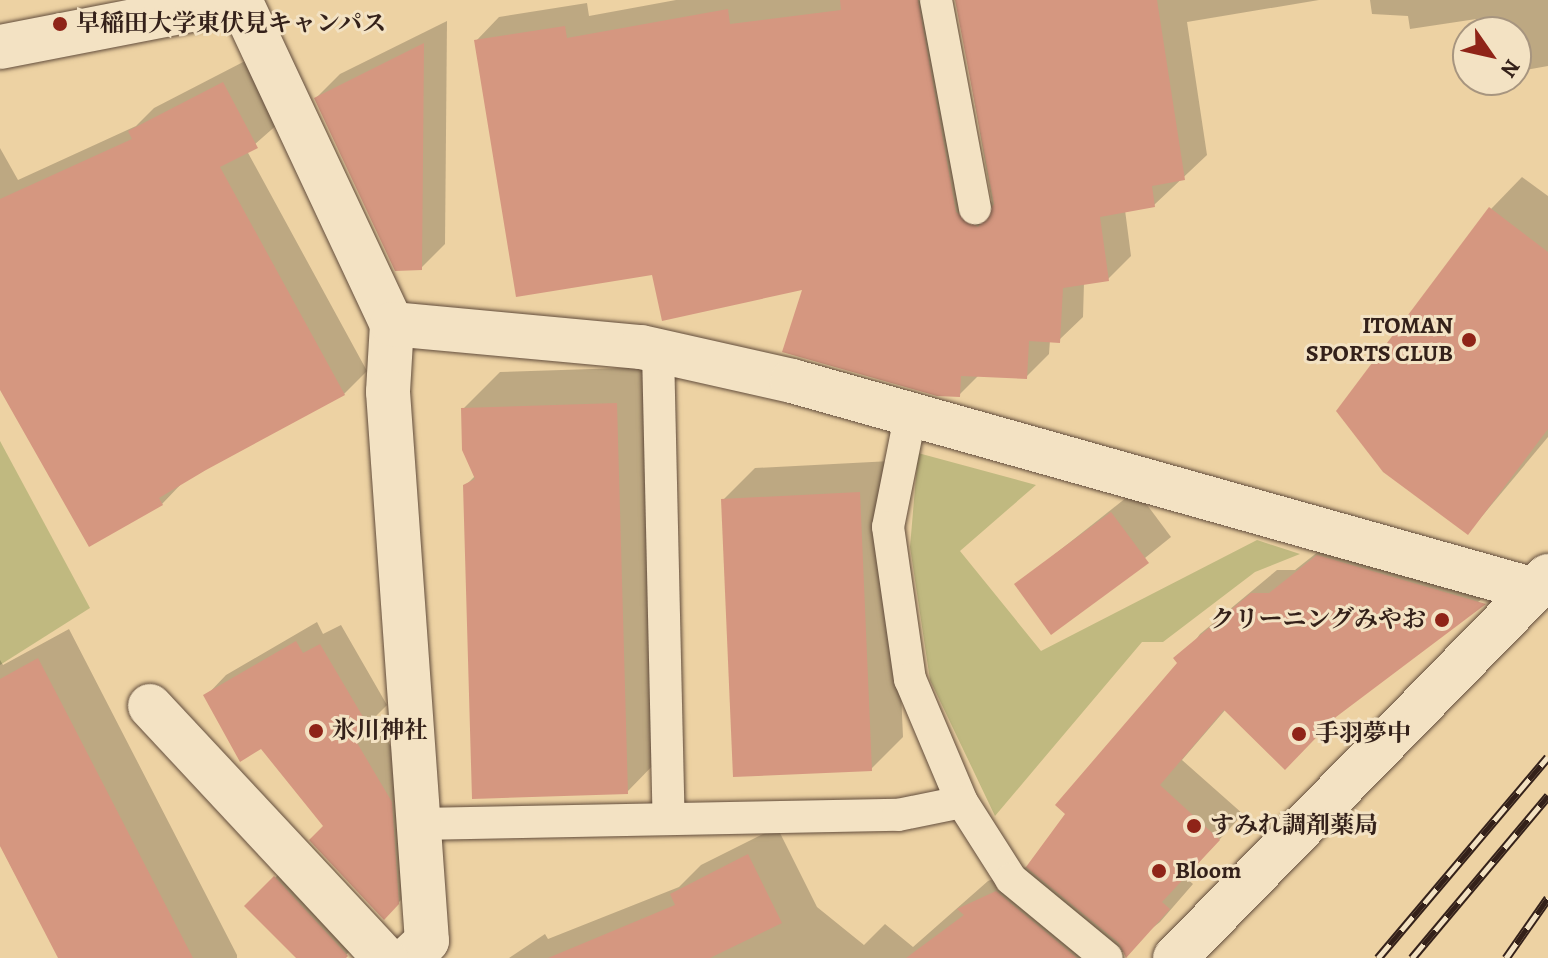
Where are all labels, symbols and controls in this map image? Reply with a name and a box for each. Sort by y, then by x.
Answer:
place label: 早稲田大学東伏見キャンパス [76,10,388,38]
marker: 早稲田大学東伏見キャンパス [51,15,69,33]
north arrow [1452,16,1532,96]
text: N [1493,53,1527,83]
place label: ITOMAN SPORTS CLUB [1306,312,1453,368]
marker: ITOMAN SPORTS CLUB [1460,331,1478,349]
place label: クリーニングみやお [1210,606,1426,634]
marker: クリーニングみやお [1433,611,1451,629]
place label: 氷川神社 [332,717,428,745]
place label: 手羽夢中 [1315,720,1411,748]
marker: 氷川神社 [307,722,325,740]
marker: 手羽夢中 [1290,725,1308,743]
place label: すみれ調剤薬局 [1210,812,1378,840]
marker: すみれ調剤薬局 [1185,817,1203,835]
place label: Bloom [1175,857,1241,885]
marker: Bloom [1150,862,1168,880]

